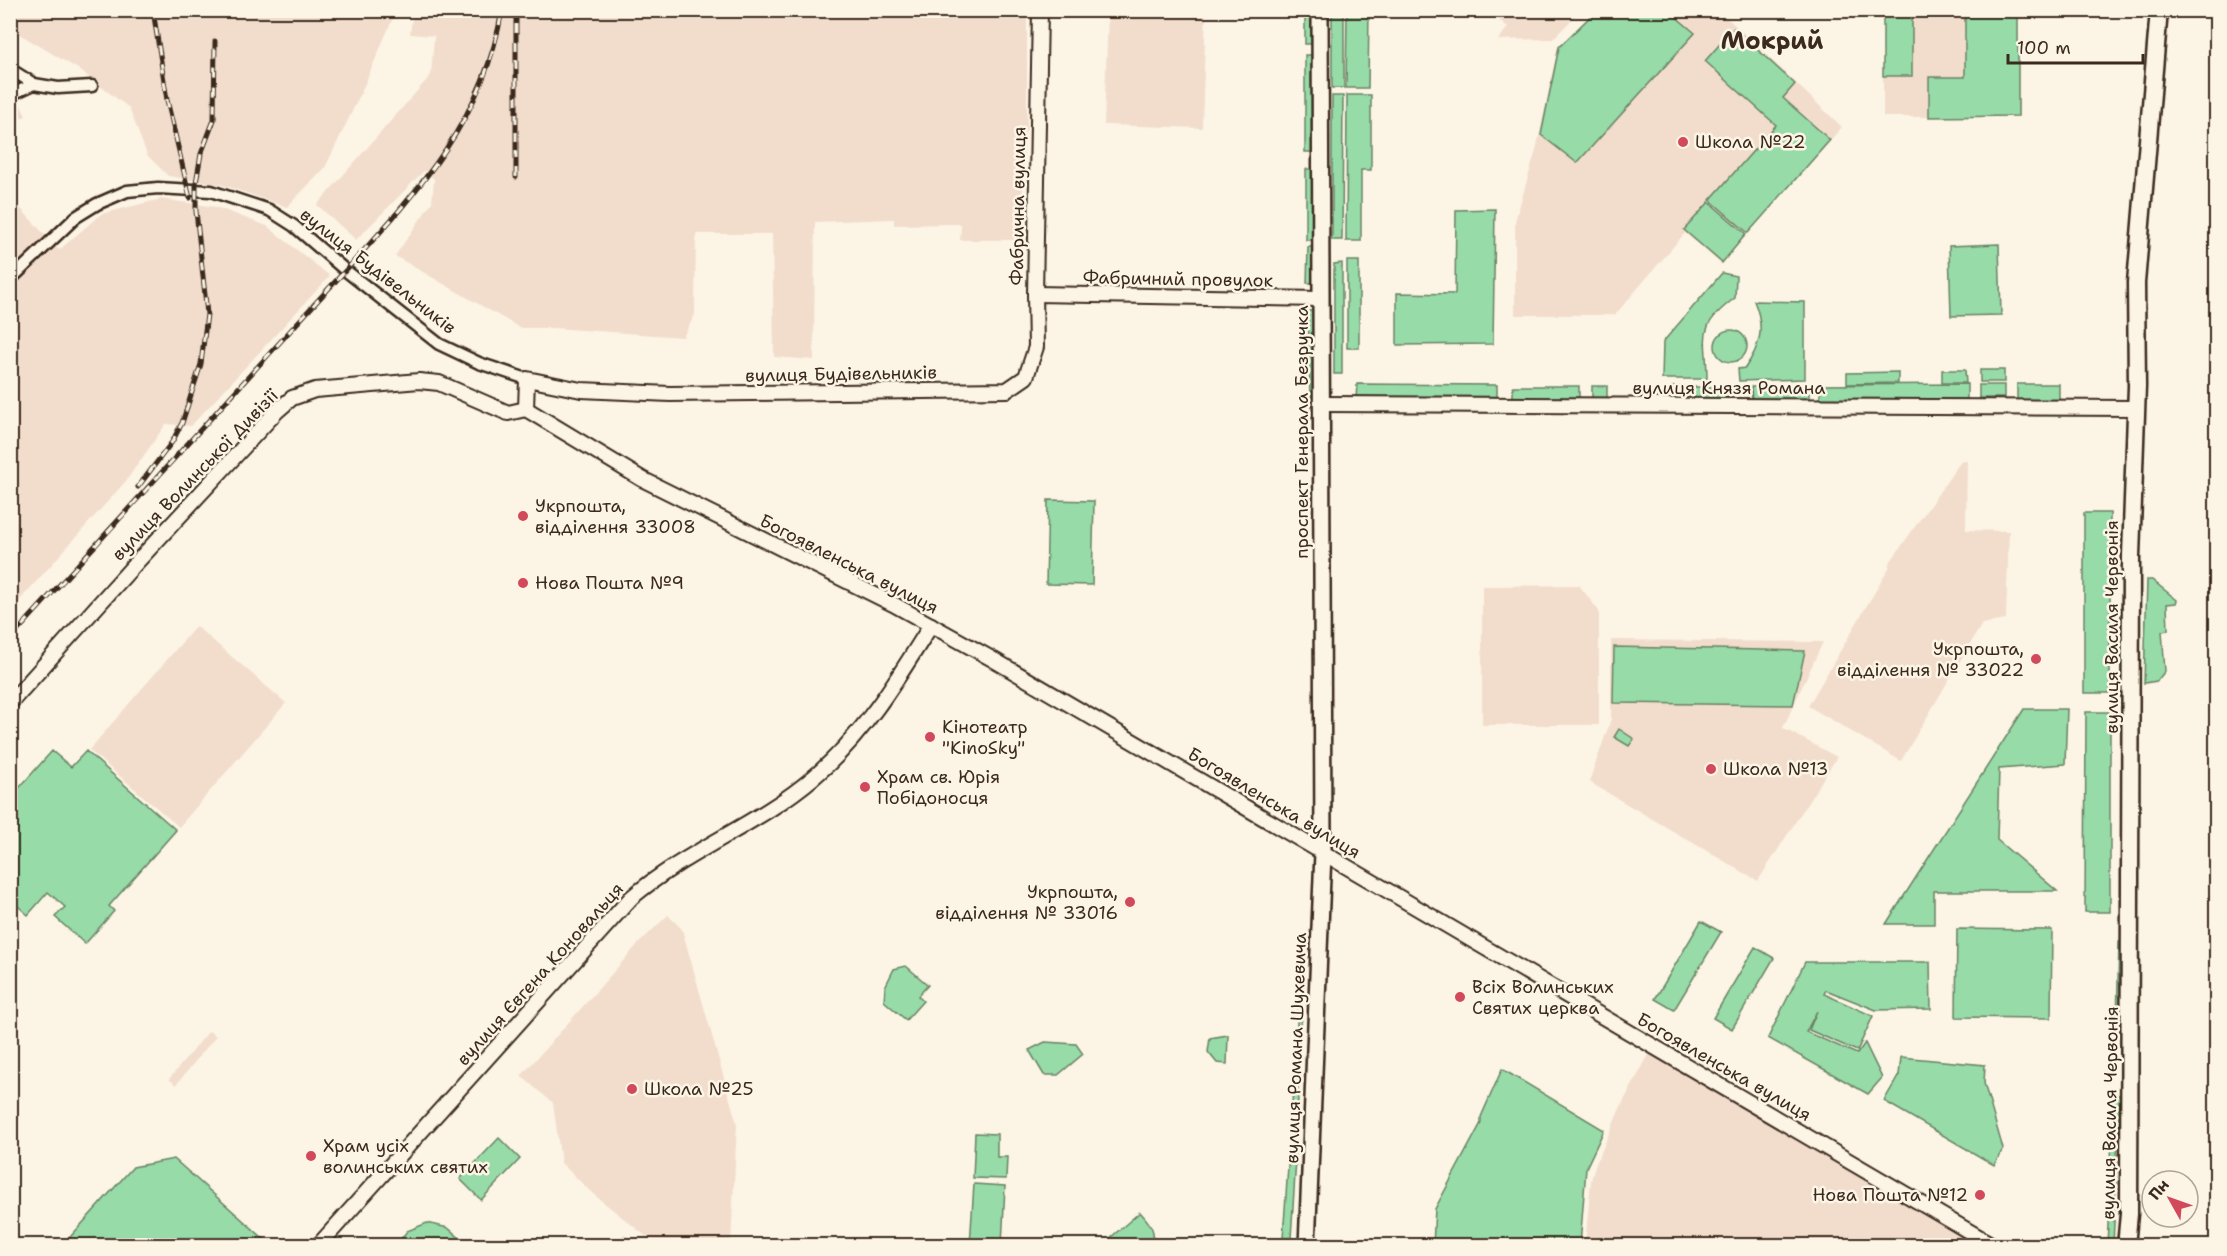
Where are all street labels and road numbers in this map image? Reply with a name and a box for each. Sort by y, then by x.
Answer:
street label: Фабрична вулиця [1005,126,1031,286]
street label: вулиця Будівельників [295,203,461,339]
street label: Фабричний провулок [1083,265,1274,293]
street label: проспект Генерала Безручка [1290,305,1314,559]
street label: вулиця Будівельників [745,360,937,388]
street label: вулиця Князя Романа [1633,376,1825,400]
street label: вулиця Волинської Дивізії [107,383,284,566]
street label: Богоявленська вулиця [755,508,943,620]
street label: вулиця Василя Червонія [2100,520,2124,734]
street label: Богоявленська вулиця [1183,742,1365,864]
street label: вулиця Євгена Коновальця [451,877,629,1071]
street label: вулиця Романа Шухевича [1280,932,1312,1164]
street label: вулиця Василя Червонія [2096,1006,2124,1220]
street label: Богоявленська вулиця [1632,1007,1816,1127]

